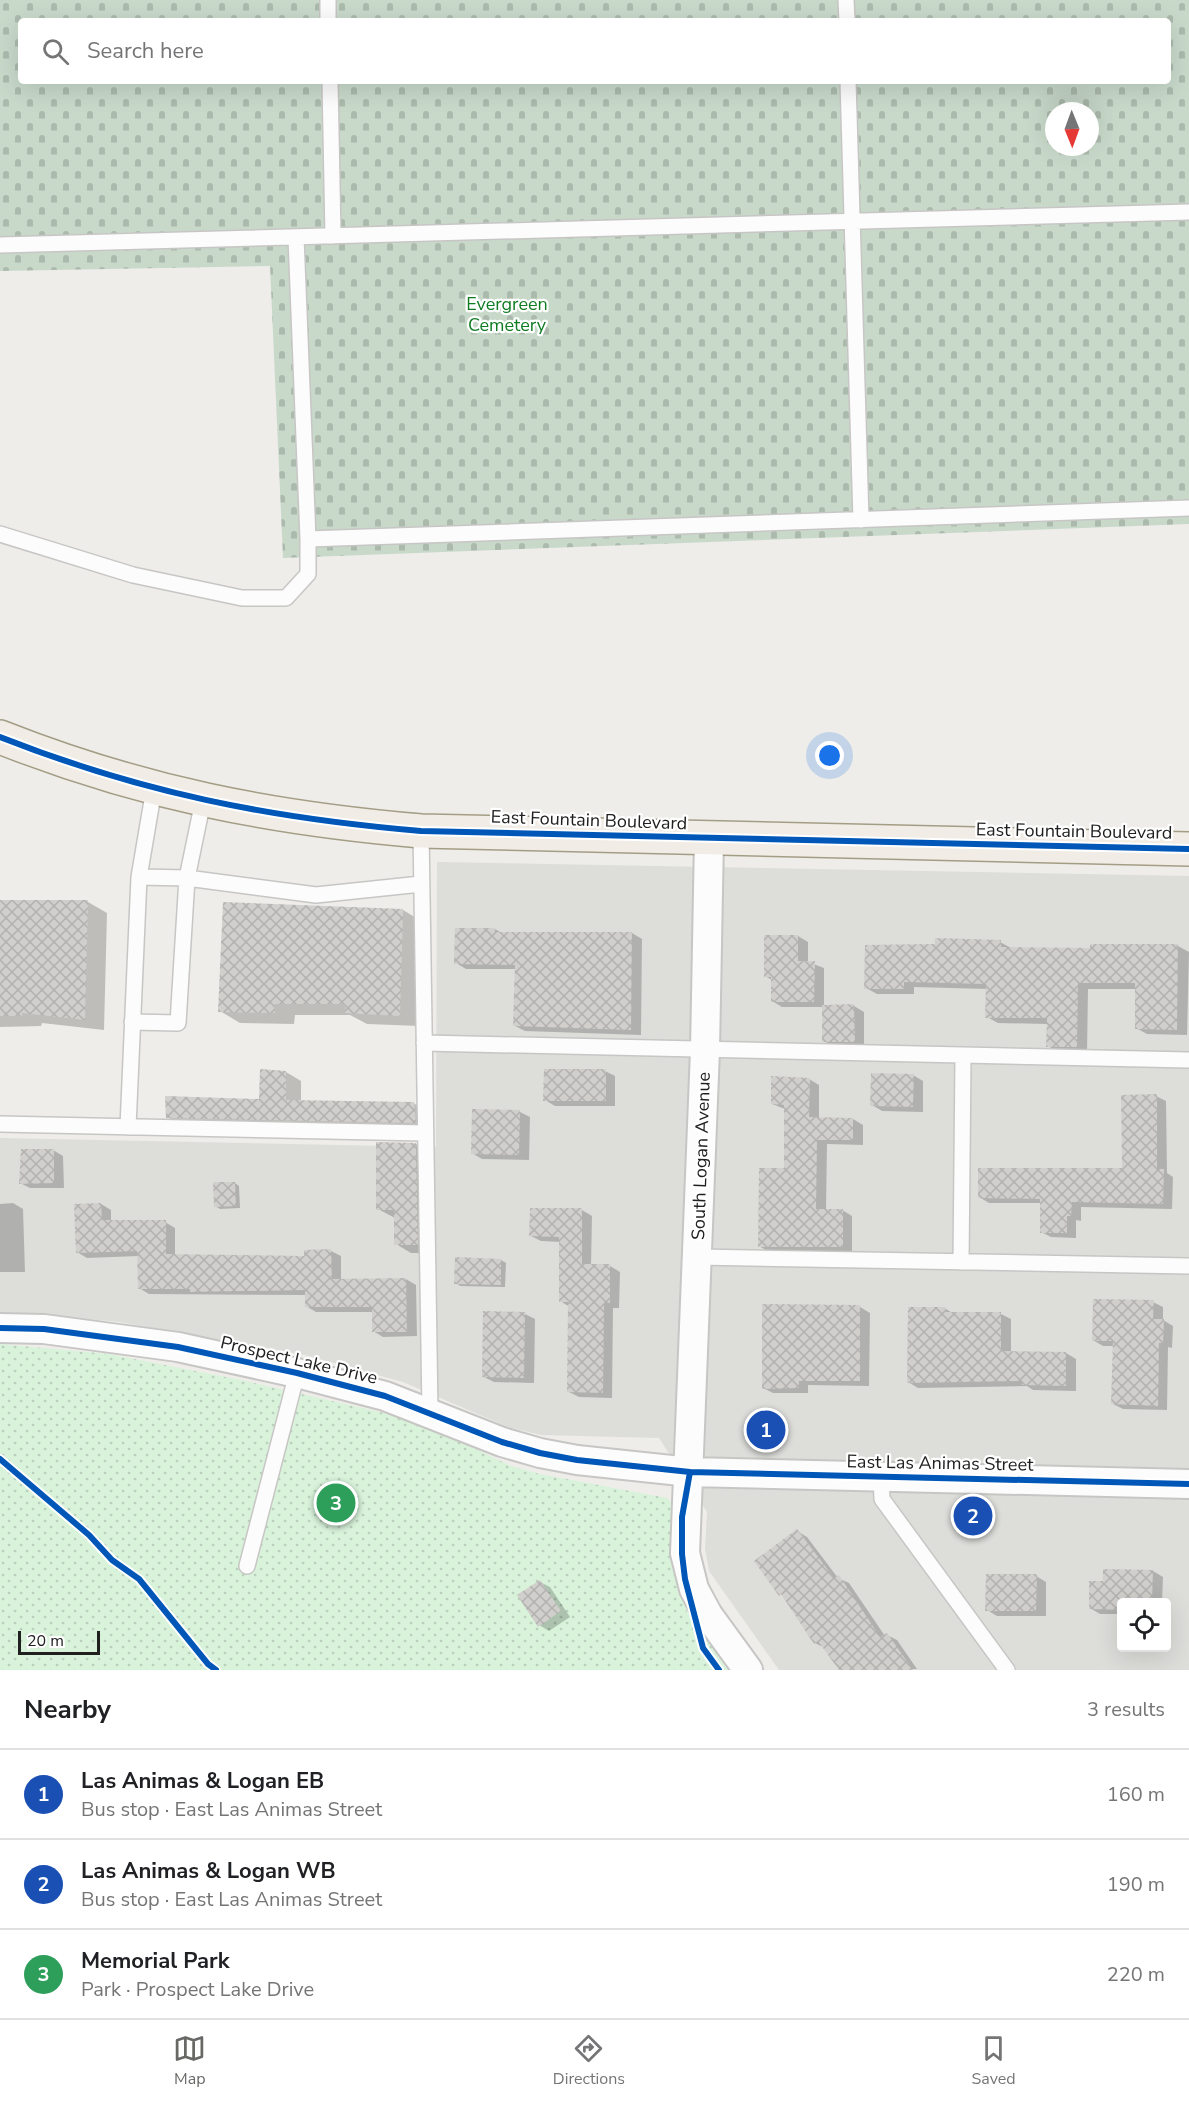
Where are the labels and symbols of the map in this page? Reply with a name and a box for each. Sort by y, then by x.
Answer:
north arrow [1045,102,1099,156]
park label: Evergreen Cemetery [466,292,548,337]
your location [815,741,844,770]
street label: East Fountain Boulevard [490,805,688,835]
street label: East Fountain Boulevard [976,817,1172,845]
street label: South Logan Avenue [686,1072,716,1240]
street label: Prospect Lake Drive [218,1330,380,1390]
pin: 1 [746,1408,786,1452]
street label: East Las Animas Street [846,1449,1034,1477]
pin: 3 [316,1480,356,1526]
pin: 2 [954,1494,992,1538]
scale bar [18,1628,100,1656]

